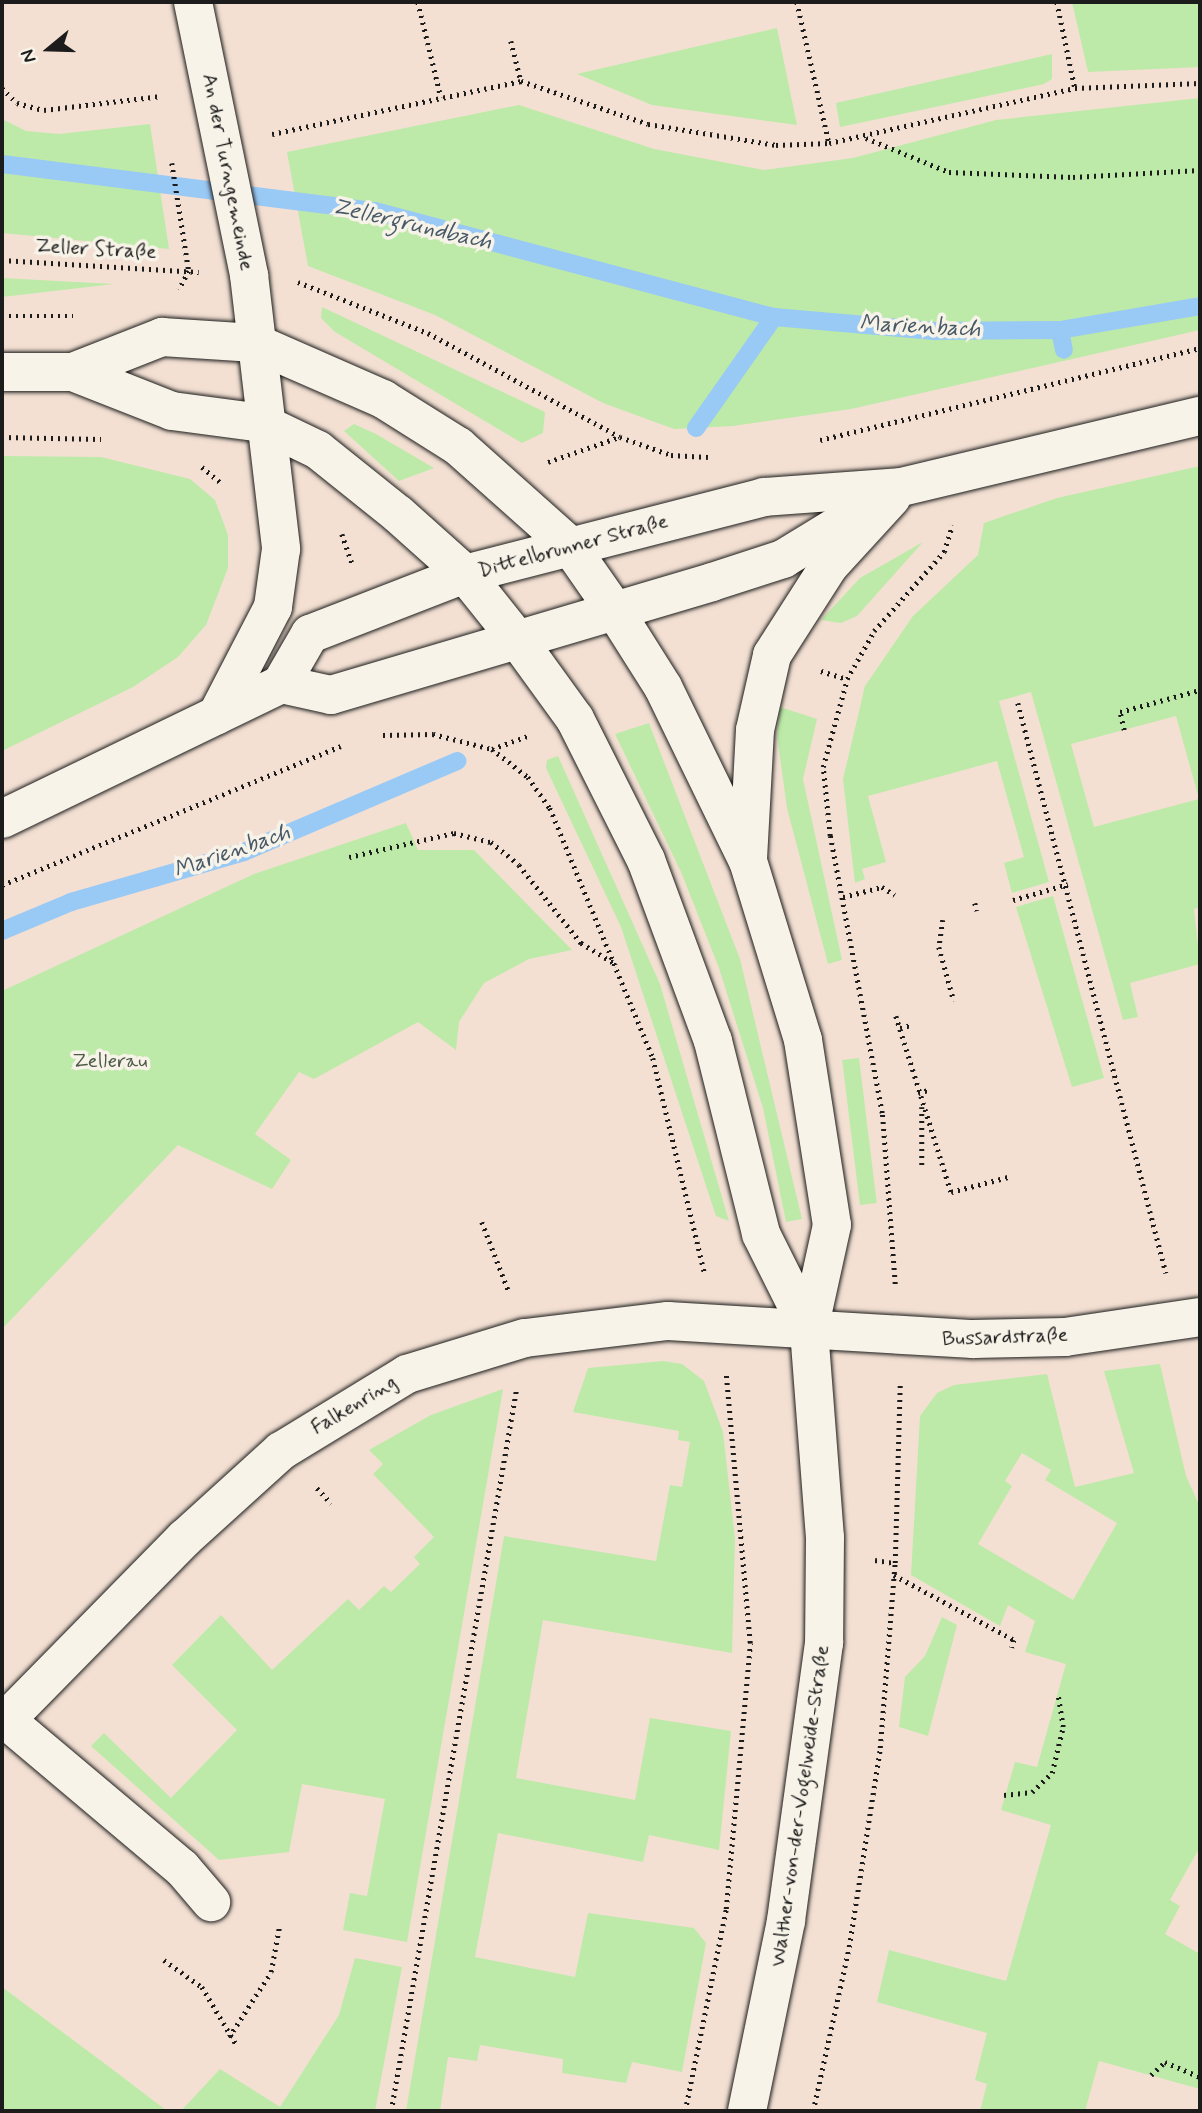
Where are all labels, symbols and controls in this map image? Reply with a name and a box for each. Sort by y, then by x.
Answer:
north arrow [14,14,84,84]
text: N [15,46,43,66]
street label: An der Turngemeinde [197,75,259,269]
water label: Zellergrundbach [330,193,494,257]
street label: Zeller Straße [35,233,157,265]
water label: Marienbach [859,310,981,344]
street label: Dittelbrunner Straße [475,509,671,583]
water label: Marienbach [170,819,294,885]
park label: Zellerau [72,1048,148,1074]
street label: Bussardstraße [942,1322,1068,1352]
street label: Falkenring [306,1370,402,1440]
street label: Walther-von-der-Vogelweide-Straße [765,1643,835,1969]

